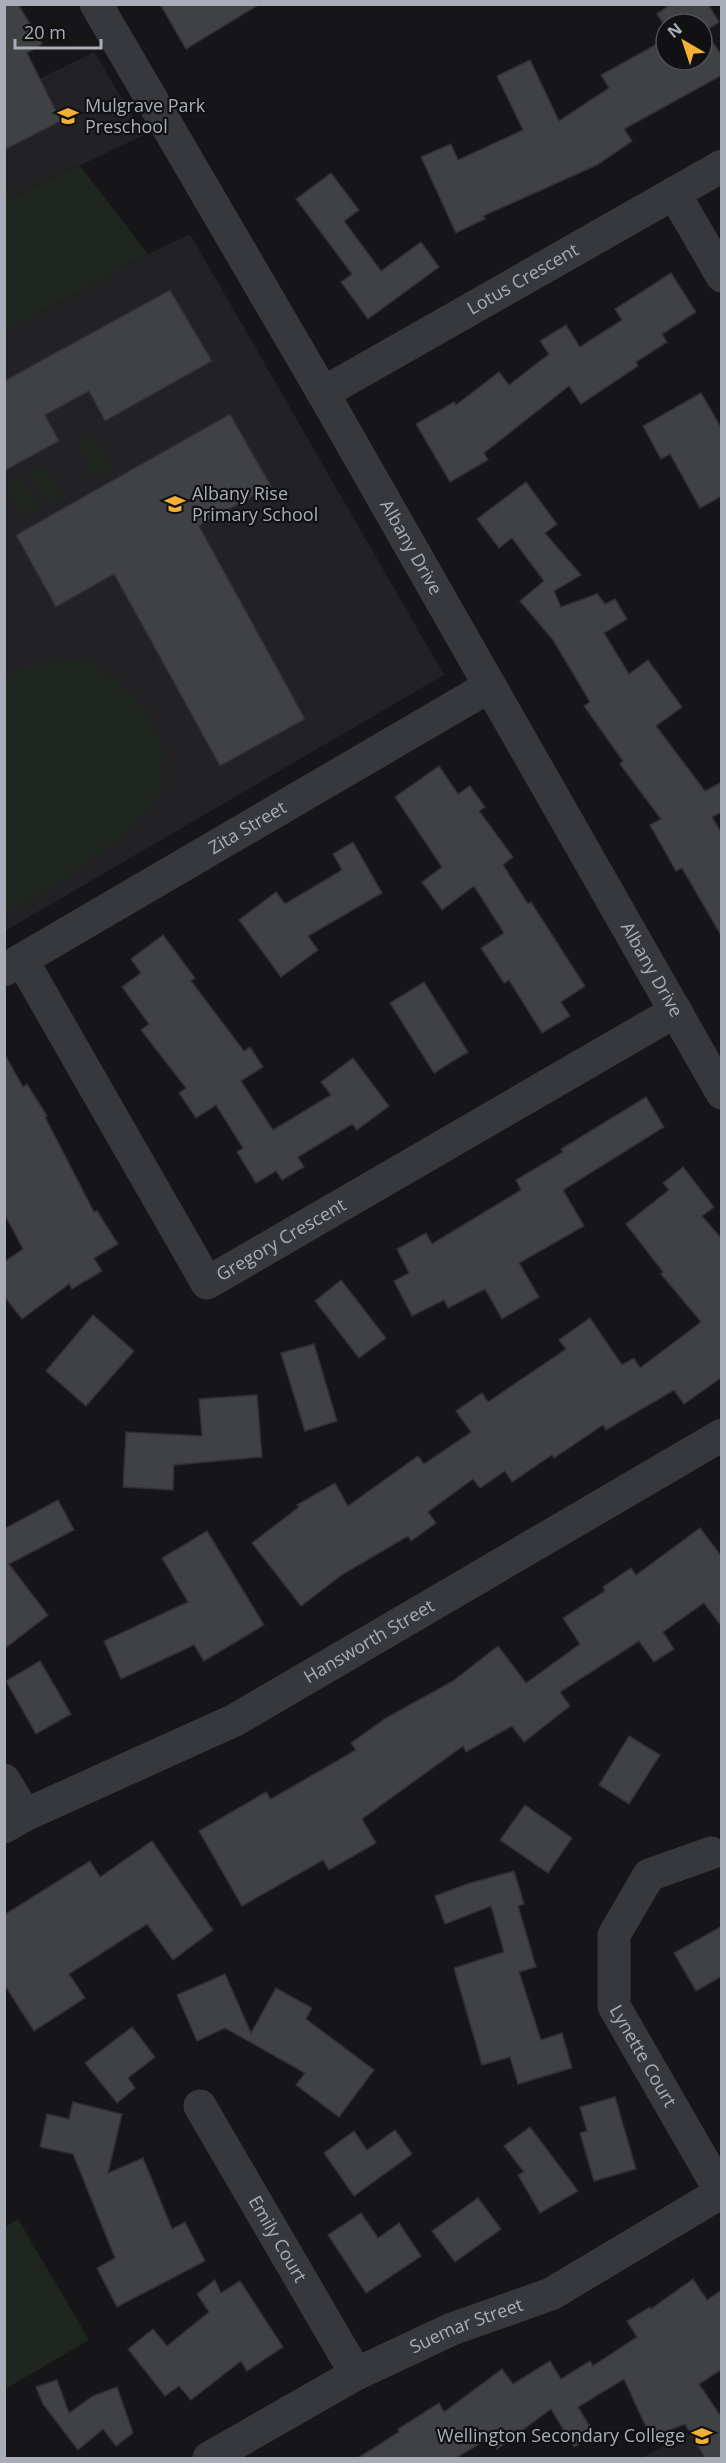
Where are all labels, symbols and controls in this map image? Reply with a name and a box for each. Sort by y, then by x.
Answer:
scale bar [15,12,100,50]
north arrow [654,12,714,72]
text: N [663,18,687,43]
text: 20 m [24,20,66,44]
place label: Mulgrave Park Preschool [85,93,206,138]
school or university icon: Mulgrave Park Preschool [56,104,80,128]
street label: Lotus Crescent [462,237,582,320]
place label: Albany Rise Primary School [192,481,318,526]
school or university icon: Albany Rise Primary School [163,492,187,516]
street label: Albany Drive [375,495,448,599]
street label: Zita Street [204,795,290,859]
street label: Albany Drive [616,917,689,1021]
street label: Gregory Crescent [212,1192,350,1286]
street label: Hansworth Street [299,1593,438,1688]
street label: Lynette Court [605,2000,683,2111]
street label: Emily Court [244,2191,313,2286]
street label: Suemar Street [405,2292,526,2358]
place label: Wellington Secondary College [437,2423,685,2447]
school or university icon: Wellington Secondary College [690,2424,714,2448]

